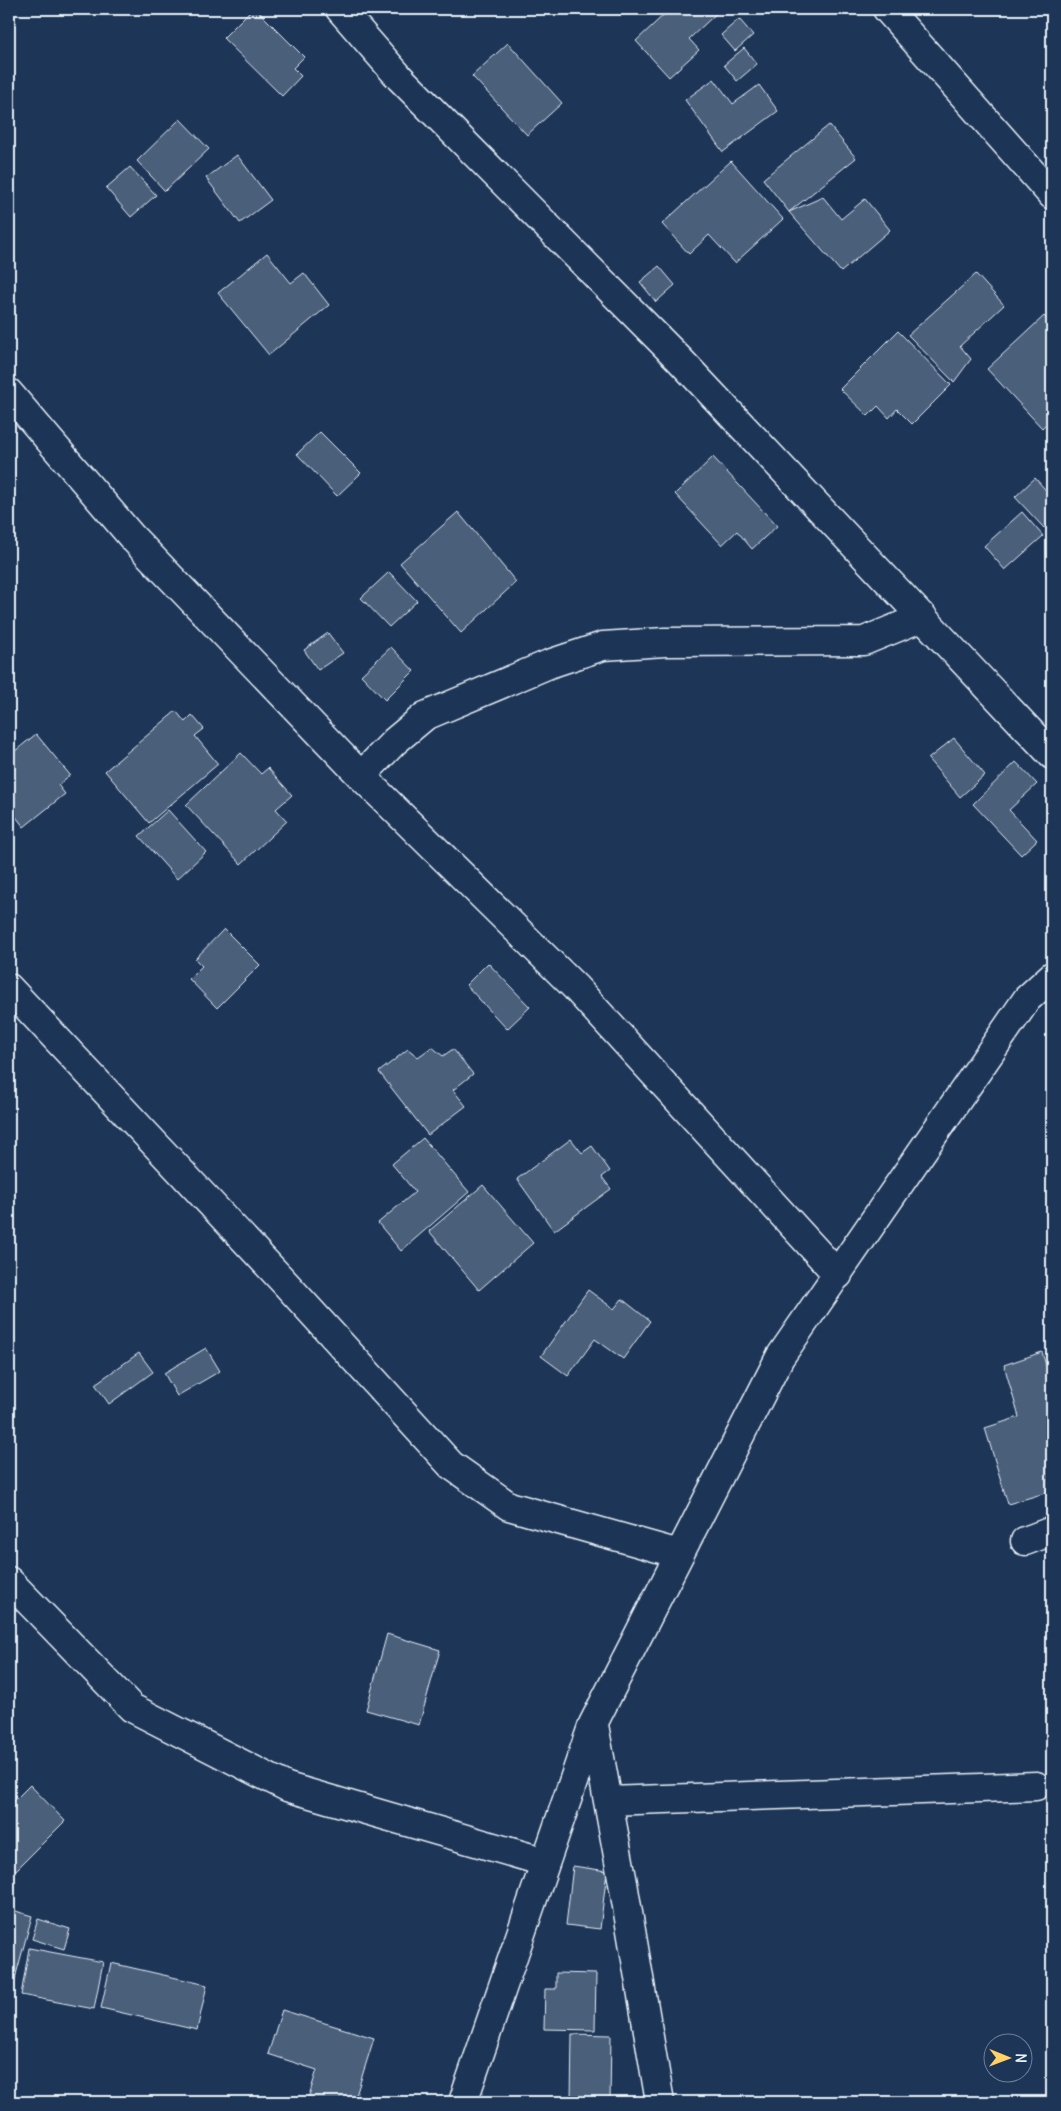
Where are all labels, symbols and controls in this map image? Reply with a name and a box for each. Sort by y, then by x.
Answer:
north arrow [984,2034,1034,2084]
text: N [1012,2053,1030,2063]

